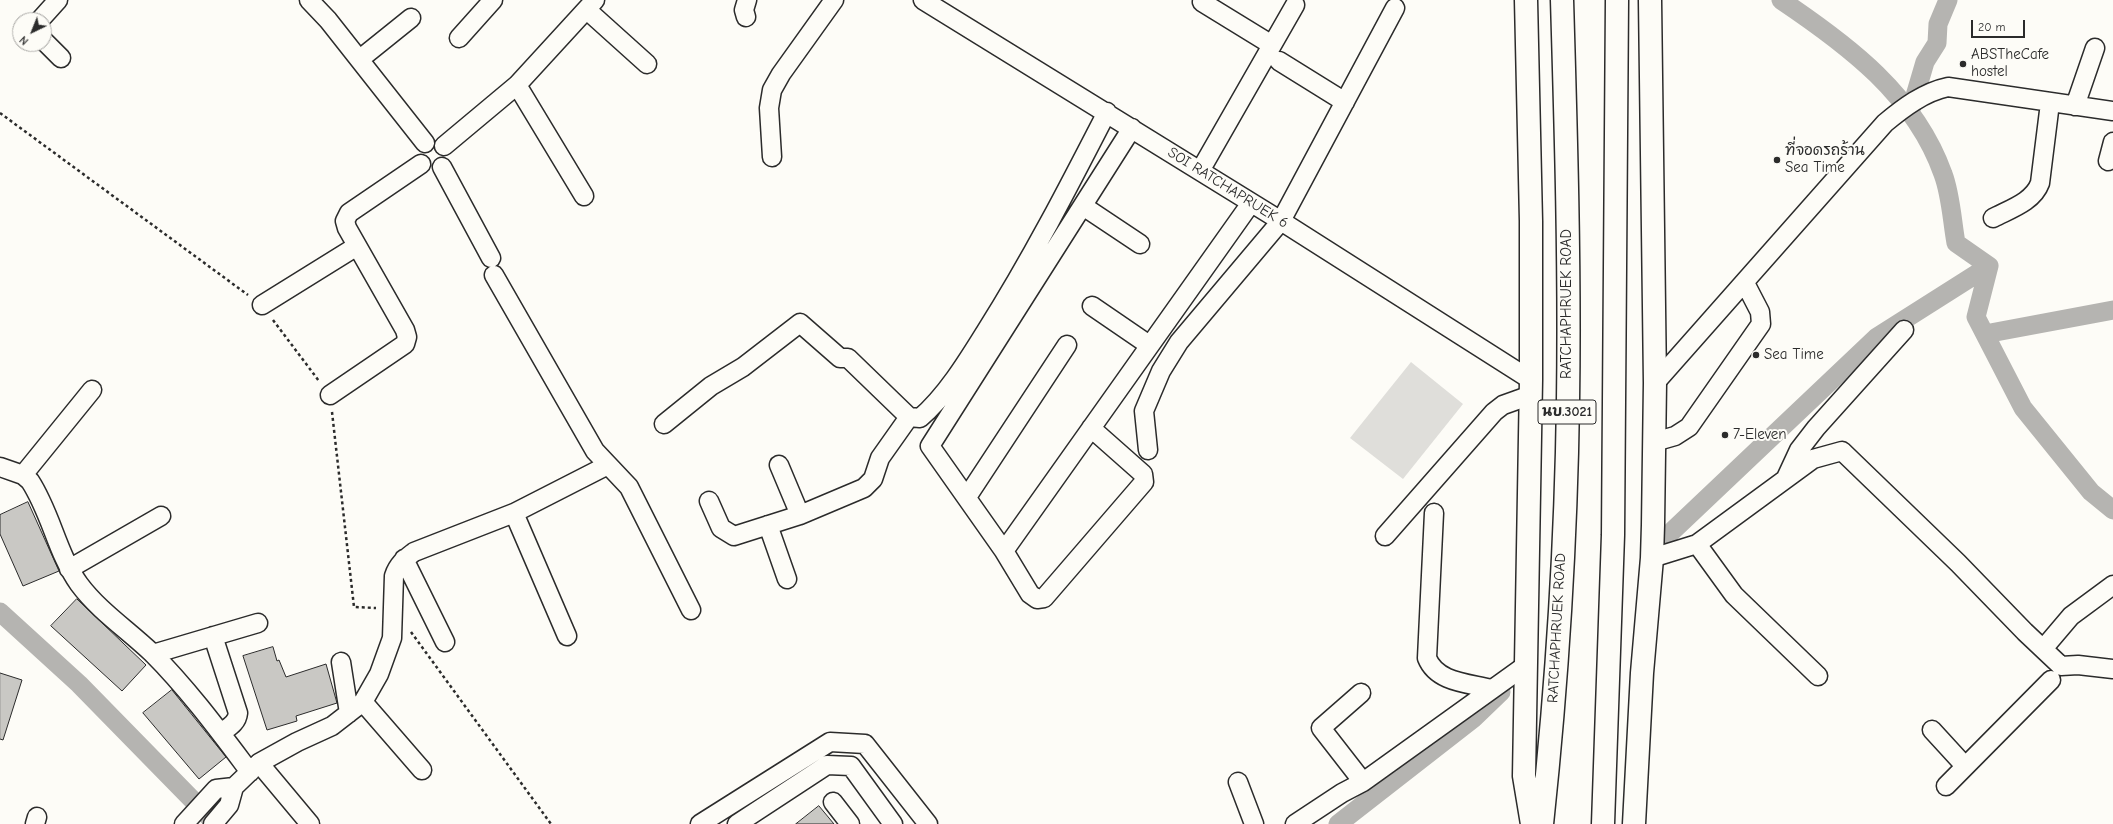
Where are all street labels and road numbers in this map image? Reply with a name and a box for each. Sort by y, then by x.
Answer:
street label: SOI RATCHAPRUEK 6 [1164,144,1292,232]
street label: RATCHAPHRUEK ROAD [1558,229,1576,379]
road number: นบ.3021 [1538,400,1596,424]
street label: RATCHAPHRUEK ROAD [1544,553,1570,703]

